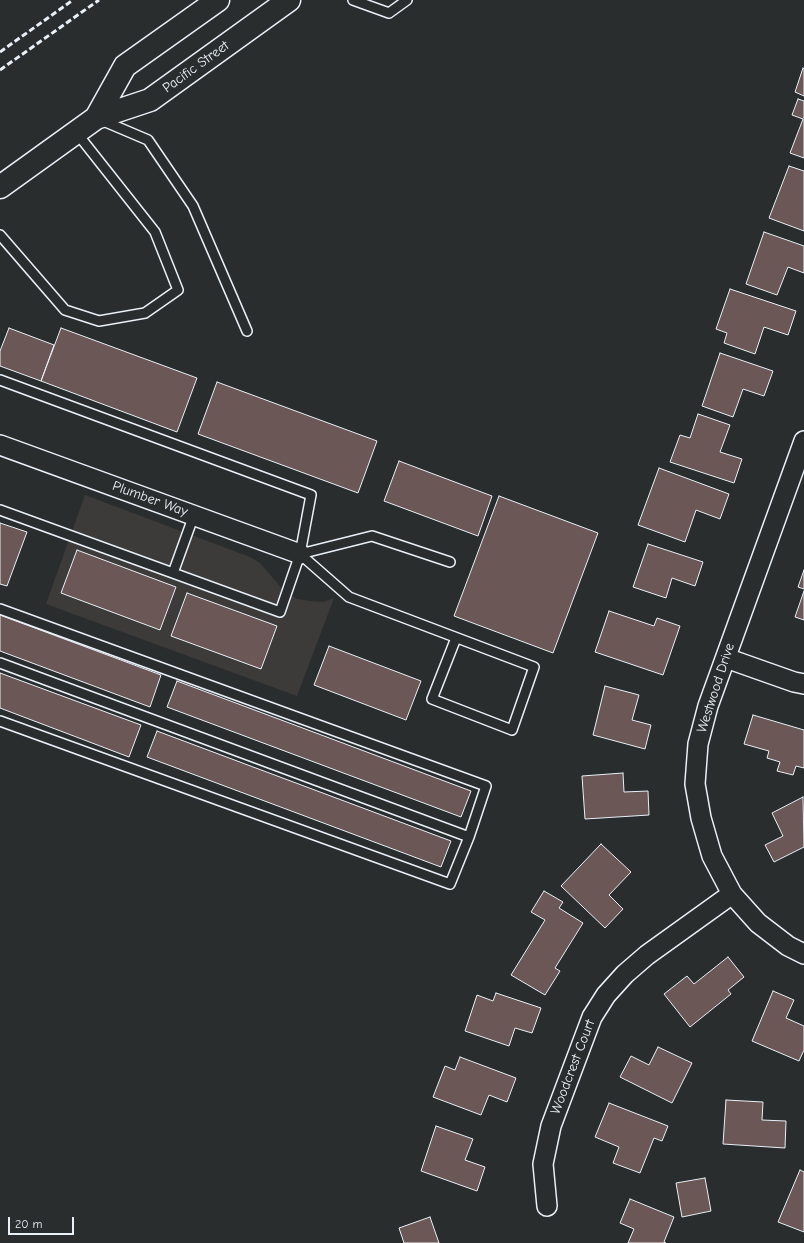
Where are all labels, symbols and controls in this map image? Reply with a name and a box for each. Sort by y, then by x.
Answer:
street label: Pacific Street [160,37,232,97]
street label: Plumber Way [110,478,190,520]
street label: Westwood Drive [694,641,738,735]
street label: Woodcrest Court [547,1017,599,1117]
scale bar [10,1209,76,1235]
text: 20 m [15,1217,43,1231]

